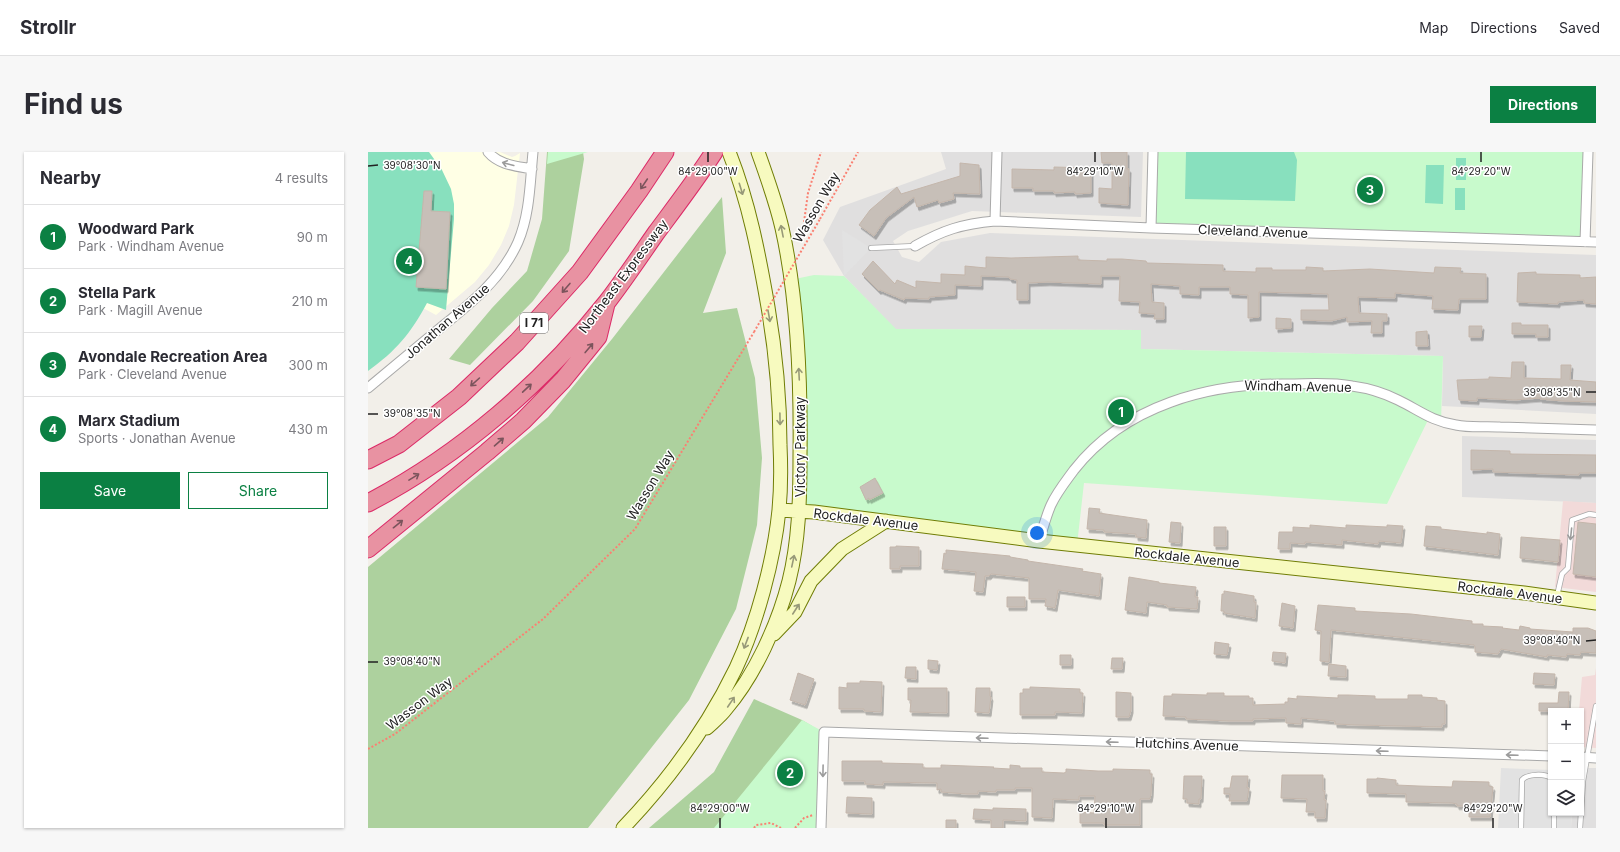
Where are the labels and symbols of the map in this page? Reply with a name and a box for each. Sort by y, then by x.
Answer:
text: 39°08'30"N [383,159,441,171]
one-way arrow [502,159,515,167]
text: 84°29'00"W [678,165,738,177]
text: 84°29'10"W [1066,165,1124,177]
text: 84°29'20"W [1451,165,1511,177]
street label: Wasson Way [789,169,843,245]
pin: 3 [1357,175,1383,205]
one-way arrow [640,179,648,190]
one-way arrow [738,183,746,195]
street label: Northeast Expressway [575,216,671,336]
street label: Cleveland Avenue [1198,221,1308,241]
one-way arrow [778,225,786,238]
pin: 4 [396,246,422,276]
street label: Jonathan Avenue [402,280,492,362]
one-way arrow [561,283,570,294]
one-way arrow [765,309,773,322]
road number: I 71 [520,313,548,333]
one-way arrow [585,343,594,354]
one-way arrow [795,368,802,381]
one-way arrow [470,377,481,386]
street label: Windham Avenue [1244,377,1352,395]
one-way arrow [522,383,532,393]
text: 39°08'35"N [1524,386,1580,398]
street label: Victory Parkway [792,397,808,497]
pin: 1 [1108,397,1134,427]
text: 39°08'35"N [384,407,440,419]
one-way arrow [776,412,784,425]
one-way arrow [494,437,504,446]
street label: Wasson Way [623,447,677,523]
one-way arrow [408,473,419,481]
street label: Rockdale Avenue [813,505,919,533]
one-way arrow [393,520,404,528]
your location [1027,523,1047,543]
one-way arrow [1567,527,1575,540]
street label: Rockdale Avenue [1134,544,1240,570]
one-way arrow [789,555,797,568]
street label: Rockdale Avenue [1457,578,1563,606]
one-way arrow [792,603,800,615]
text: 39°08'40"N [1524,634,1580,646]
one-way arrow [741,636,749,648]
text: 39°08'40"N [384,655,440,667]
street label: Wasson Way [383,673,455,733]
one-way arrow [727,697,735,708]
one-way arrow [976,734,989,741]
street label: Hutchins Avenue [1135,734,1239,754]
one-way arrow [1106,738,1119,746]
one-way arrow [1376,747,1389,755]
one-way arrow [1506,751,1519,759]
pin: 2 [777,758,803,788]
one-way arrow [819,764,826,777]
text: 84°29'00"W [690,802,750,814]
text: 84°29'10"W [1077,802,1135,814]
text: 84°29'20"W [1463,802,1523,814]

